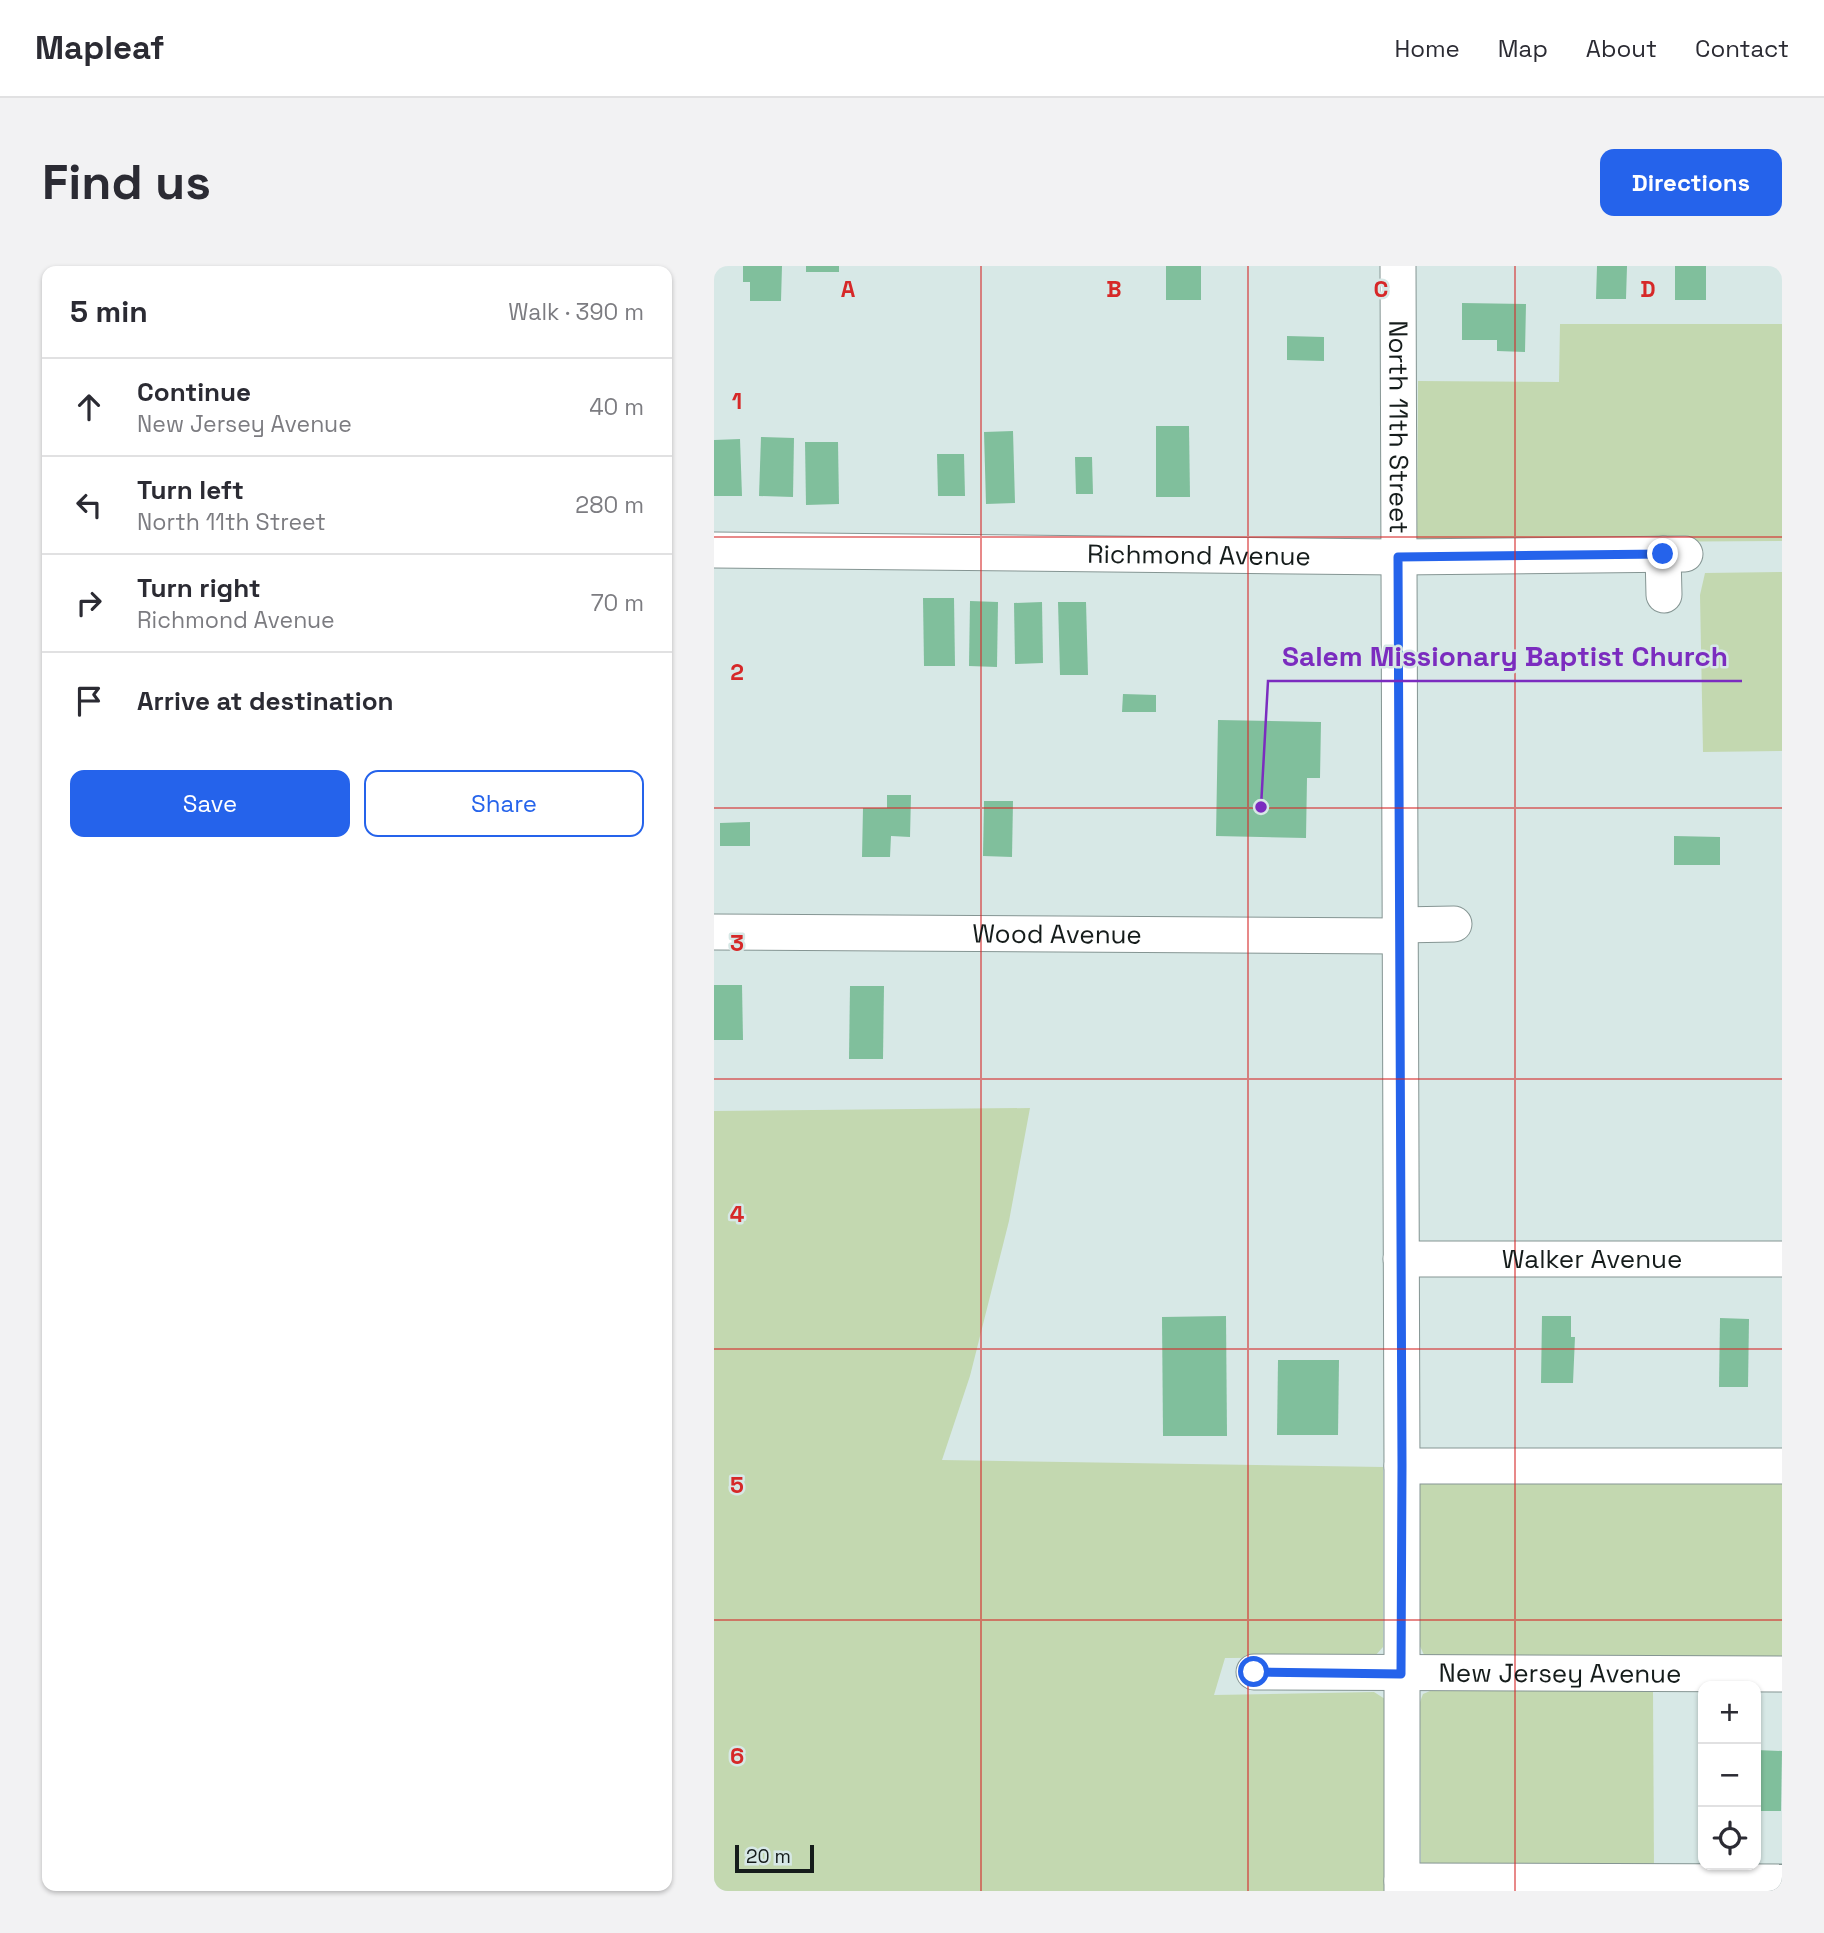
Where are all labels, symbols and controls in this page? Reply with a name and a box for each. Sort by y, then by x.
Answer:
text: Mapleaf [35,27,164,69]
text: Home [1394,33,1460,64]
text: Map [1498,33,1548,64]
text: About [1586,33,1657,64]
text: Contact [1695,33,1789,64]
button: Directions [1600,149,1782,216]
text: Find us [42,151,211,213]
text: A [841,274,856,304]
text: B [1106,274,1122,304]
text: C [1374,274,1388,304]
text: D [1640,274,1656,304]
text: 5 min [70,292,148,331]
text: Walk · 390 m [508,297,644,327]
street label: North 11th Street [1381,320,1416,534]
text: Continue [137,375,251,409]
text: 1 [732,386,742,416]
icon: ahead [70,388,108,426]
text: 40 m [589,392,644,422]
text: New Jersey Avenue [137,409,352,439]
text: Turn left [137,473,244,507]
icon: left [70,486,108,524]
text: 280 m [575,490,644,520]
text: North 11th Street [137,507,326,537]
street label: Richmond Avenue [1087,537,1311,573]
route end [1647,538,1678,569]
text: Turn right [137,571,261,605]
icon: right [70,584,108,622]
text: 70 m [591,588,644,618]
text: Richmond Avenue [137,605,335,635]
callout: Salem Missionary Baptist Church [1268,632,1742,681]
text: Salem Missionary Baptist Church [1282,638,1728,674]
text: 2 [730,657,744,687]
icon: arrive [70,682,108,720]
text: Arrive at destination [137,684,394,718]
button: Save [70,770,350,837]
button: Share [364,770,644,837]
street label: Wood Avenue [972,917,1142,951]
text: 3 [730,928,744,958]
text: 4 [730,1199,745,1229]
street label: Walker Avenue [1502,1242,1682,1276]
text: 5 [730,1470,744,1500]
route start [1238,1656,1269,1687]
street label: New Jersey Avenue [1438,1656,1682,1691]
map controls [1698,1681,1761,1870]
button: + [1698,1681,1761,1744]
text: 6 [730,1741,744,1771]
button: − [1698,1744,1761,1807]
button: locate [1698,1807,1761,1870]
scale bar [735,1842,814,1874]
text: 20 m [746,1844,791,1869]

